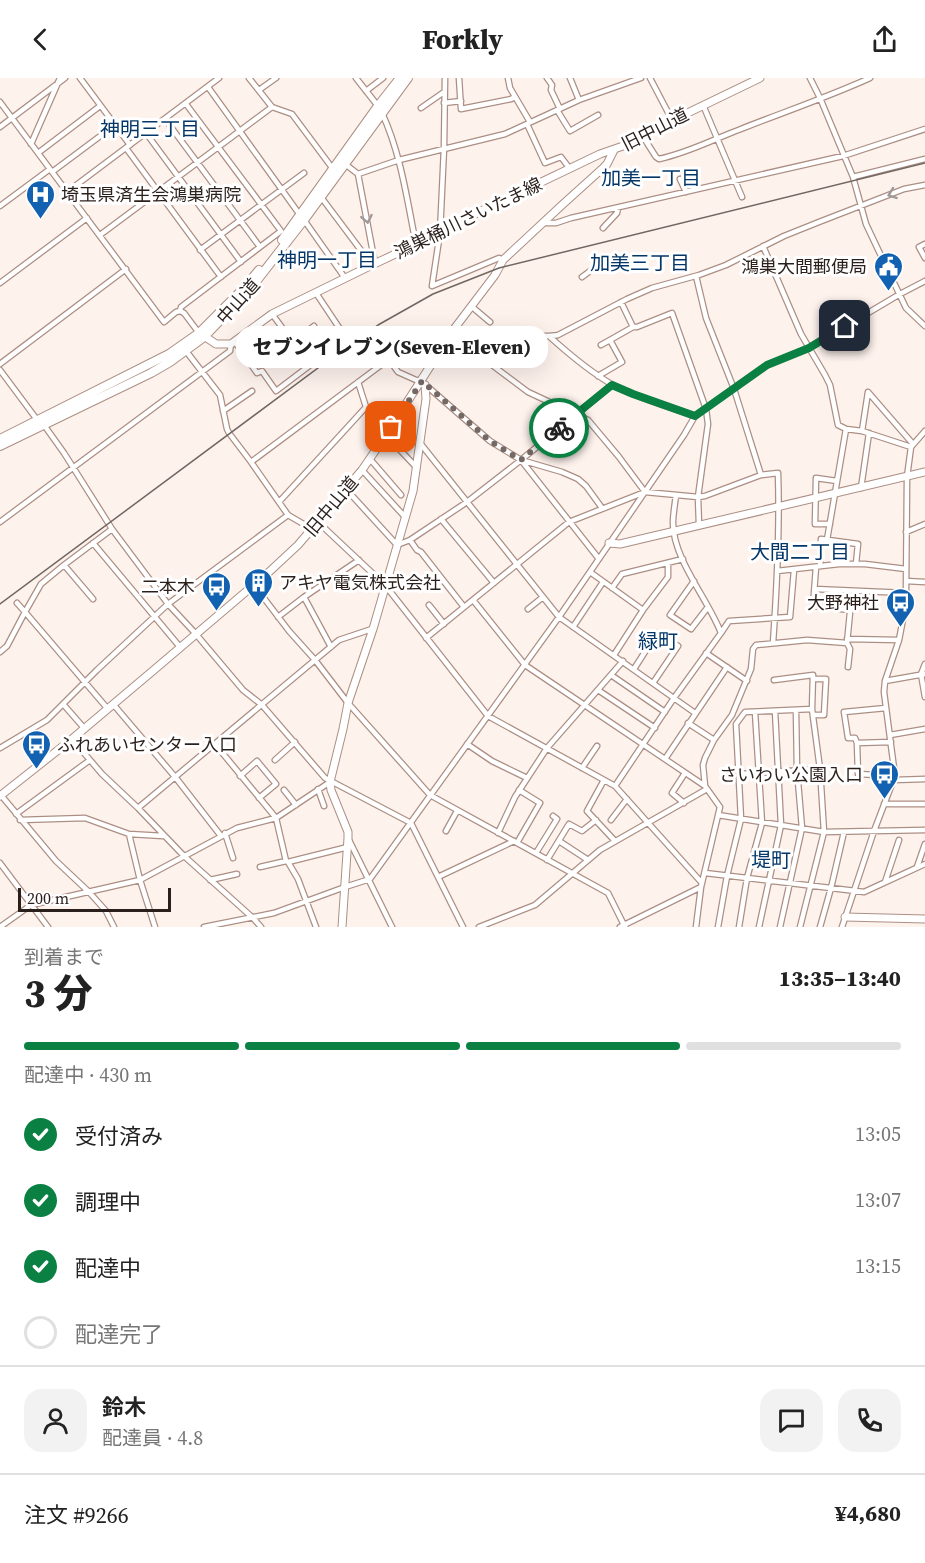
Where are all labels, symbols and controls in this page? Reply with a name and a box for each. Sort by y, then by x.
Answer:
text: Forkly [422,21,503,58]
icon: back [24,23,57,56]
icon: share [868,23,901,56]
street label: 旧中山道 [617,102,693,156]
district label: 神明三丁目 [100,115,200,143]
district label: 加美一丁目 [601,164,701,192]
street label: 鴻巣桶川さいたま線 [390,171,546,265]
hospital icon: 埼玉県済生会鴻巣病院 [24,178,56,220]
place label: 埼玉県済生会鴻巣病院 [61,182,241,207]
one-way arrow [888,186,898,199]
one-way arrow [360,214,373,224]
district label: 神明一丁目 [277,246,377,274]
district label: 加美三丁目 [590,249,690,277]
public building icon: 鴻巣大間郵便局 [872,250,904,292]
place label: 鴻巣大間郵便局 [741,254,867,279]
street label: 中山道 [211,273,265,329]
pin [819,300,870,351]
icon: home [828,309,861,342]
callout: セブンイレブン(Seven-Eleven) [235,325,547,367]
text: セブンイレブン(Seven-Eleven) [253,333,531,361]
courier [529,398,589,458]
pin [365,401,416,452]
icon: bag [374,410,407,443]
icon: bike [543,412,576,445]
street label: 旧中山道 [298,470,364,542]
district label: 大間二丁目 [750,538,850,566]
building icon: アキヤ電気株式会社 [242,566,274,608]
bus stop icon: 二本木 [200,570,232,612]
place label: アキヤ電気株式会社 [279,570,441,595]
place label: 二本木 [141,574,195,599]
bus stop icon: 大野神社 [884,586,916,628]
place label: 大野神社 [807,590,879,615]
district label: 緑町 [638,627,678,655]
bus stop icon: ふれあいセンター入口 [20,728,52,770]
place label: ふれあいセンター入口 [57,732,237,757]
bus stop icon: さいわい公園入口 [868,758,900,800]
place label: さいわい公園入口 [719,762,863,787]
district label: 堤町 [751,846,791,874]
scale bar [18,885,171,912]
text: 200 m [27,887,69,909]
text: 到着まで [24,943,104,971]
text: 13:35–13:40 [779,963,901,993]
text: 3 分 [24,967,93,1020]
text: 配達中 · 430 m [24,1061,152,1089]
icon: check [24,1118,57,1151]
text: 13:05 [855,1120,901,1148]
text: 受付済み [75,1121,163,1151]
icon: check [24,1184,57,1217]
text: 13:07 [855,1186,901,1214]
text: 調理中 [75,1187,141,1217]
icon: check [24,1250,57,1283]
text: 13:15 [855,1252,901,1280]
text: 配達中 [75,1253,141,1283]
text: 配達完了 [75,1319,163,1349]
button: person [24,1389,87,1452]
button: chat [760,1389,823,1452]
button: phone [838,1389,901,1452]
text: 鈴木 [102,1392,146,1422]
text: 配達員 · 4.8 [102,1424,203,1452]
text: ¥4,680 [835,1498,901,1528]
text: 注文 #9266 [24,1500,129,1530]

